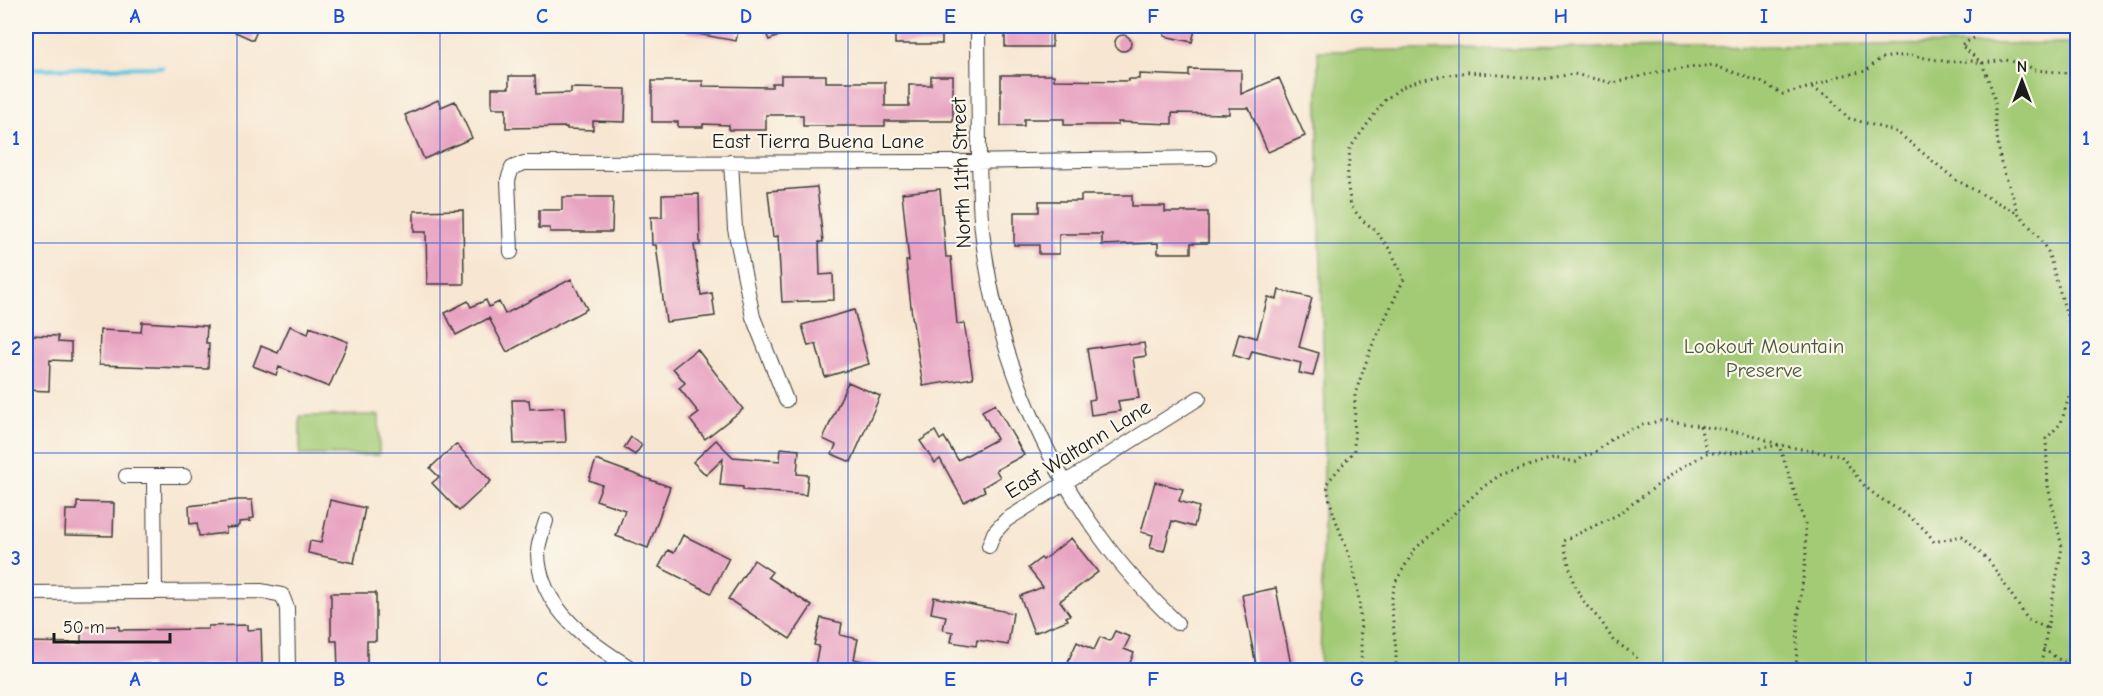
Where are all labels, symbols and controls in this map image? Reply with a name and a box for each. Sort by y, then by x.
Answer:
text: A [129,5,141,28]
text: B [333,5,345,28]
text: C [536,5,548,28]
text: D [740,5,752,28]
text: E [944,5,956,28]
text: F [1147,5,1159,28]
text: G [1350,5,1364,28]
text: H [1554,5,1568,28]
text: I [1760,5,1768,28]
text: J [1963,5,1973,28]
north arrow [1992,51,2052,111]
text: N [2017,58,2027,76]
street label: North 11th Street [946,96,976,249]
text: 1 [12,127,20,150]
text: 1 [2082,127,2090,150]
street label: East Tierra Buena Lane [712,129,924,153]
park label: Lookout Mountain Preserve [1684,334,1844,382]
text: 2 [11,337,21,360]
text: 2 [2081,337,2091,360]
street label: East Waltann Lane [1001,395,1155,503]
text: 3 [11,547,21,570]
text: 3 [2081,547,2091,570]
scale bar [54,606,170,644]
text: 50 m [63,617,105,638]
text: A [129,668,141,691]
text: B [333,668,345,691]
text: C [536,668,548,691]
text: D [740,668,752,691]
text: E [944,668,956,691]
text: F [1147,668,1159,691]
text: G [1350,668,1364,691]
text: H [1554,668,1568,691]
text: I [1760,668,1768,691]
text: J [1963,668,1973,691]

